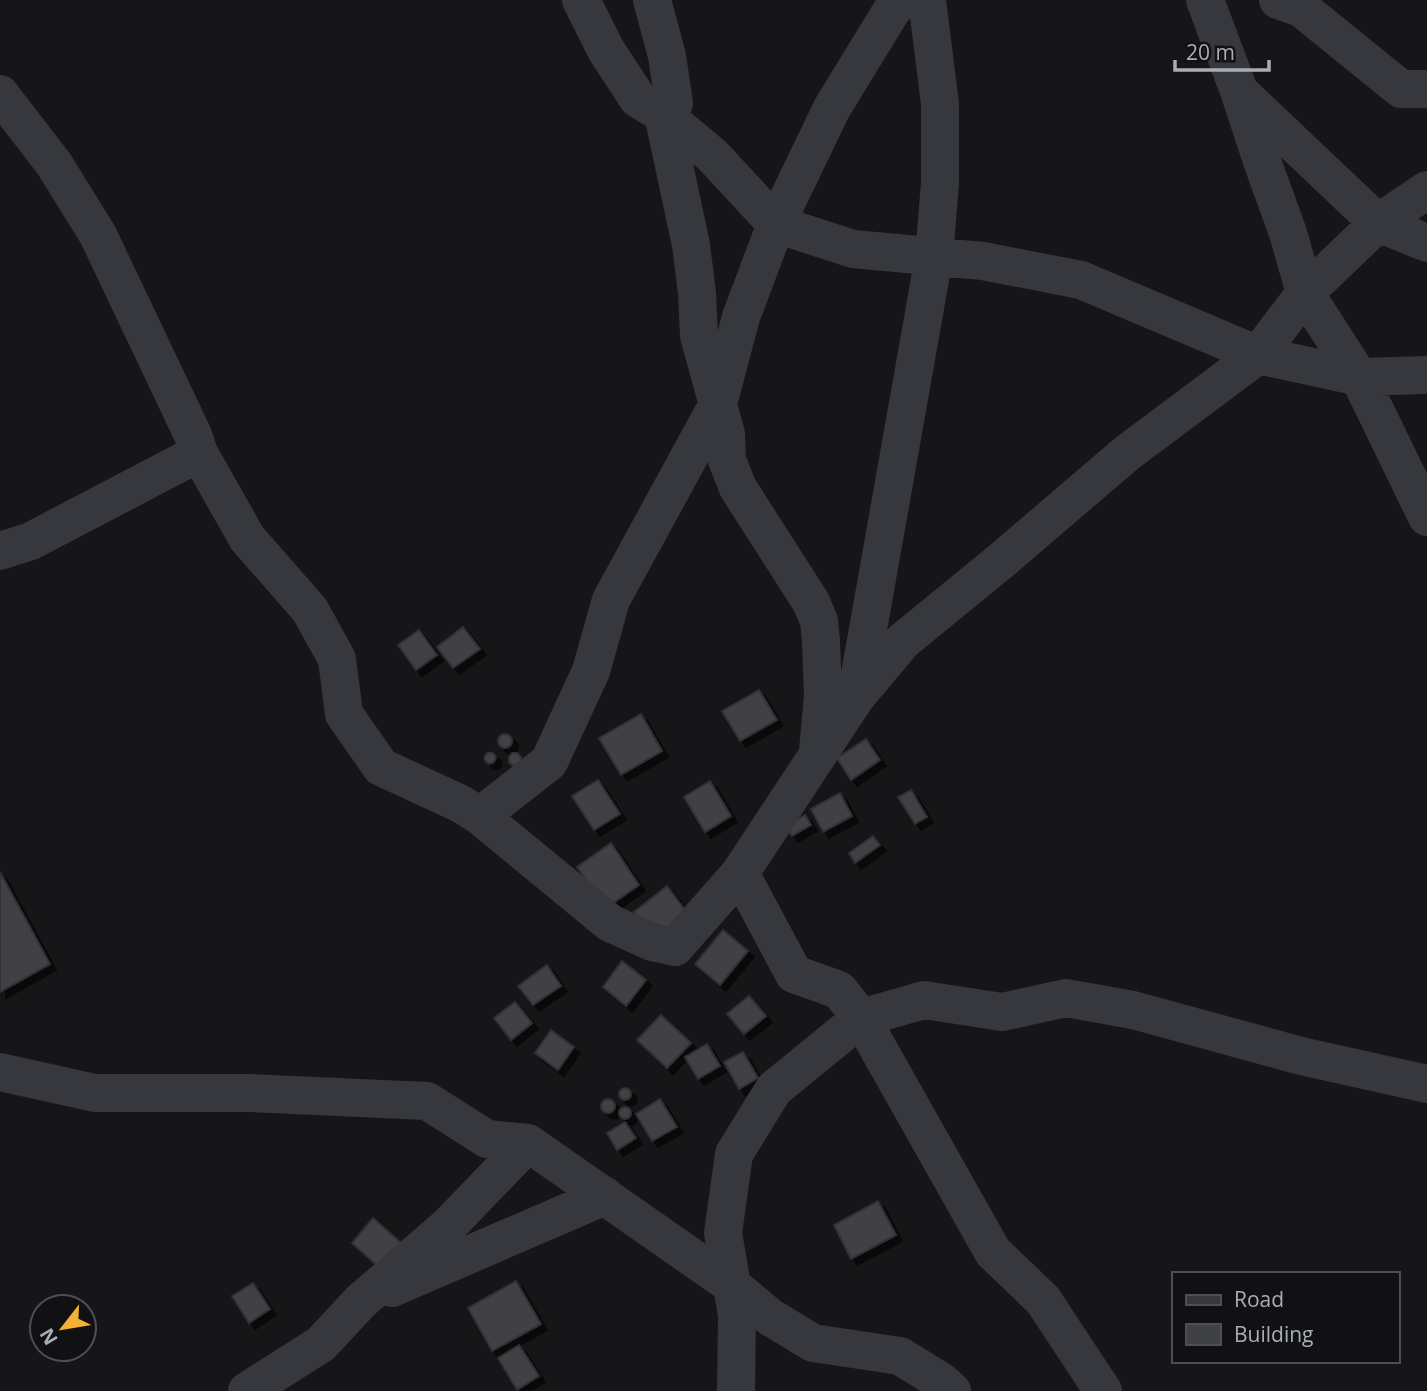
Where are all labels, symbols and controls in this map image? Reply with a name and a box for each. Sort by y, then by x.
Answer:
scale bar [1175,28,1270,72]
text: 20 m [1186,38,1235,66]
legend [1172,1272,1399,1363]
text: Road [1234,1285,1284,1313]
north arrow [28,1293,98,1363]
text: Building [1234,1320,1313,1348]
text: N [33,1323,64,1350]

